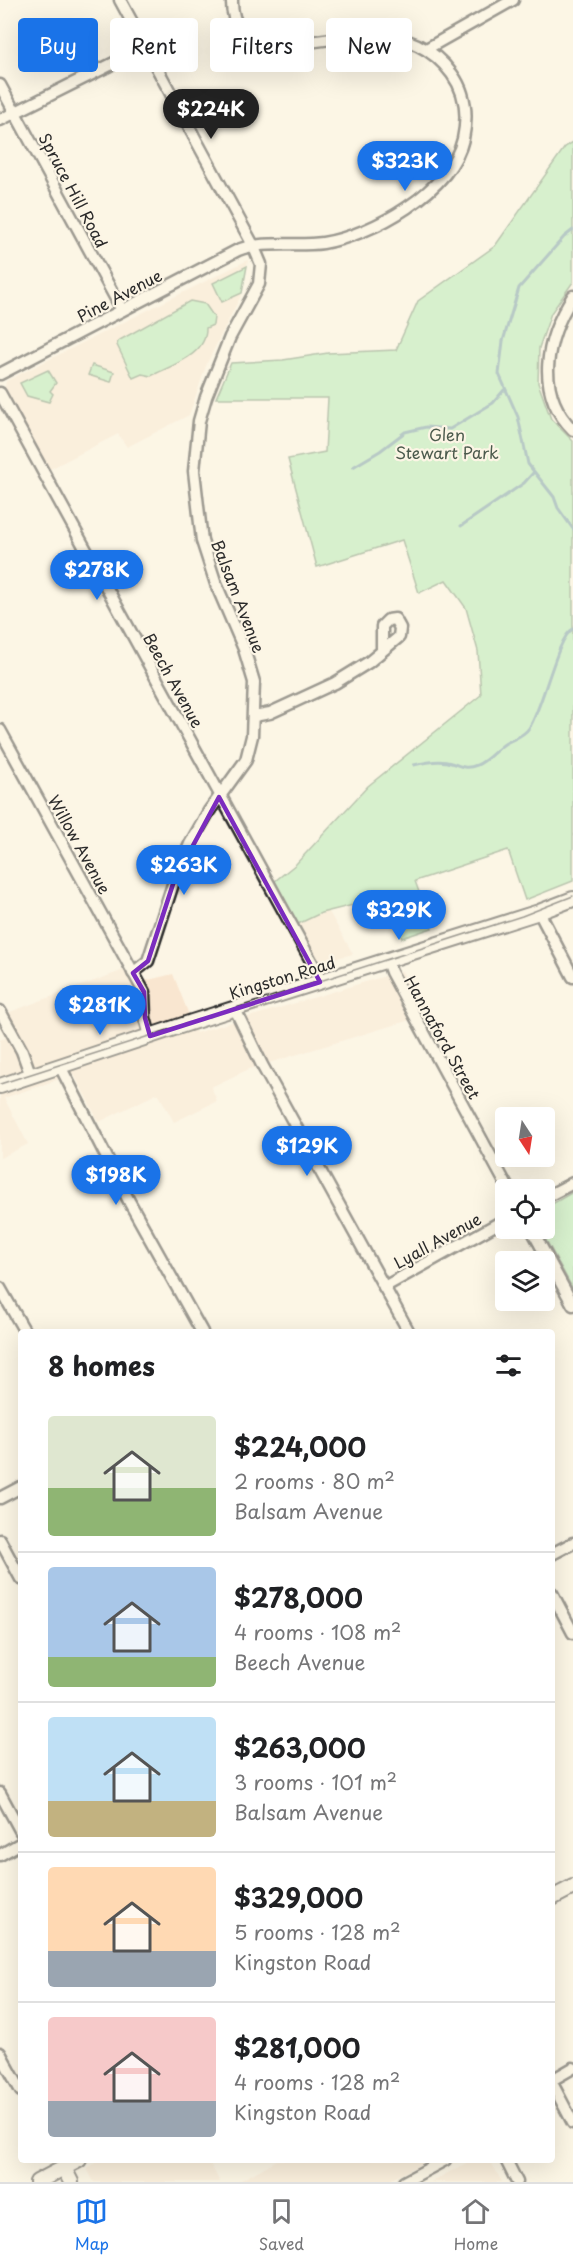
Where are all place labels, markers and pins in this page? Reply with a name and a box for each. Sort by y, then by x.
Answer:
pin: $224K [169,89,253,140]
pin: $323K [363,141,447,192]
pin: $278K [55,550,139,601]
pin: $263K [142,845,226,896]
pin: $329K [357,890,441,941]
pin: $281K [58,985,142,1036]
pin: $129K [265,1126,349,1177]
pin: $198K [74,1155,158,1206]

